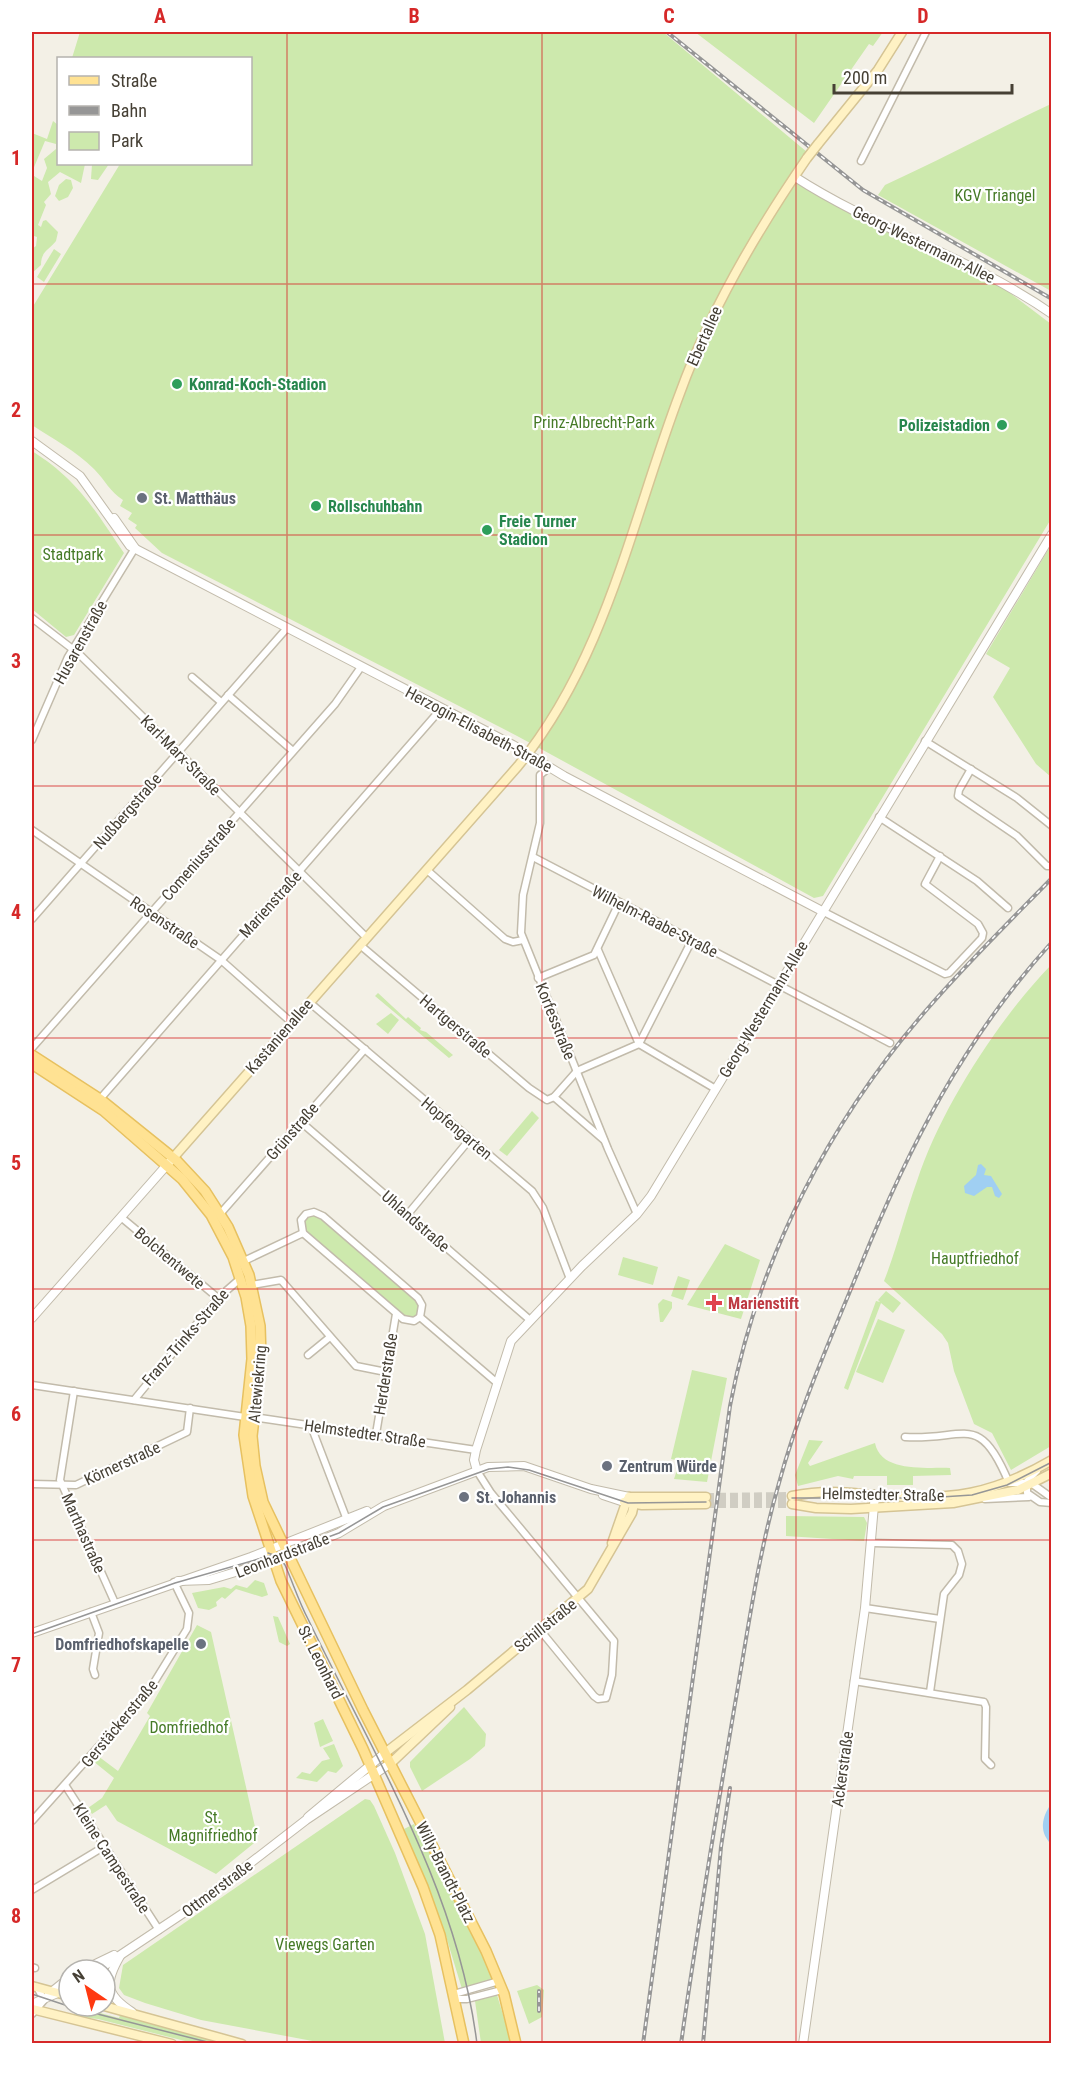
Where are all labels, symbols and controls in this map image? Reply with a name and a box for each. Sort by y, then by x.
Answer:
text: A [154,4,166,28]
text: B [408,4,420,28]
text: C [663,4,675,28]
text: D [917,4,929,28]
legend [57,57,252,165]
scale bar [834,57,1012,95]
text: 200 m [843,67,887,88]
text: Straße [111,70,157,91]
text: Bahn [111,100,147,121]
text: Park [111,130,143,151]
text: 1 [11,146,21,170]
park label: KGV Triangel [954,186,1036,205]
street label: Georg-Westermann-Allee [849,202,998,287]
street label: Ebertallee [683,303,726,369]
place label: Konrad-Koch-Stadion [189,375,326,394]
marker: Konrad-Koch-Stadion [170,377,184,391]
text: 2 [11,398,21,422]
park label: Prinz-Albrecht-Park [533,413,656,432]
place label: Polizeistadion [899,416,990,435]
marker: Polizeistadion [995,418,1009,432]
place label: St. Matthäus [154,489,236,508]
marker: St. Matthäus [135,491,149,505]
place label: Rollschuhbahn [328,497,422,516]
marker: Rollschuhbahn [309,499,323,513]
place label: Freie Turner Stadion [499,512,576,549]
marker: Freie Turner Stadion [480,523,494,537]
park label: Stadtpark [42,545,104,564]
street label: Husarenstraße [50,597,111,687]
text: 3 [11,649,21,673]
street label: Herzogin-Elisabeth-Straße [402,683,555,776]
street label: Karl-Marx-Straße [137,711,225,799]
street label: Nußbergstraße [89,770,165,853]
street label: Comeniusstraße [157,814,239,905]
street label: Marienstraße [235,867,305,942]
street label: Wilhelm-Raabe-Straße [589,881,721,961]
street label: Rosenstraße [127,892,203,952]
text: 4 [11,900,21,924]
street label: Georg-Westermann-Allee [715,937,812,1081]
street label: Korfesstraße [531,980,580,1062]
street label: Hartgerstraße [416,991,495,1062]
street label: Kastanienallee [242,995,317,1078]
street label: Hopfengarten [417,1093,496,1164]
street label: Grünstraße [262,1099,322,1164]
text: 5 [11,1151,21,1175]
street label: Uhlandstraße [378,1187,454,1256]
street label: Bolchentwete [131,1224,209,1293]
park label: Hauptfriedhof [931,1249,1019,1268]
street label: Franz-Trinks-Straße [138,1285,233,1390]
marker: Marienstift [705,1294,723,1312]
place label: Marienstift [728,1294,799,1313]
street label: Herderstraße [370,1332,401,1416]
street label: Altewiekring [245,1344,270,1424]
text: 6 [11,1402,21,1426]
street label: Helmstedter Straße [303,1416,427,1451]
street label: Körnerstraße [81,1438,163,1489]
place label: Zentrum Würde [619,1457,717,1476]
marker: Zentrum Würde [600,1459,614,1473]
street label: Helmstedter Straße [822,1484,944,1505]
place label: St. Johannis [476,1488,556,1507]
street label: Marthastraße [58,1490,110,1576]
marker: St. Johannis [457,1490,471,1504]
street label: Leonhardstraße [233,1529,332,1582]
street label: Schillstraße [510,1595,580,1656]
street label: St. Leonhard [294,1622,347,1702]
place label: Domfriedhofskapelle [55,1635,189,1654]
marker: Domfriedhofskapelle [194,1637,208,1651]
text: 7 [11,1653,21,1677]
street label: Gerstäckerstraße [77,1676,162,1771]
park label: Domfriedhof [149,1718,229,1737]
street label: Ackerstraße [828,1730,857,1808]
street label: Kleine Campestraße [69,1800,154,1917]
park label: St. Magnifriedhof [169,1808,257,1845]
street label: Willy-Brandt-Platz [412,1818,479,1926]
street label: Ottmerstraße [178,1856,256,1921]
text: 8 [11,1904,21,1928]
park label: Viewegs Garten [275,1935,375,1954]
north arrow [57,1958,117,2018]
text: N [69,1966,88,1987]

